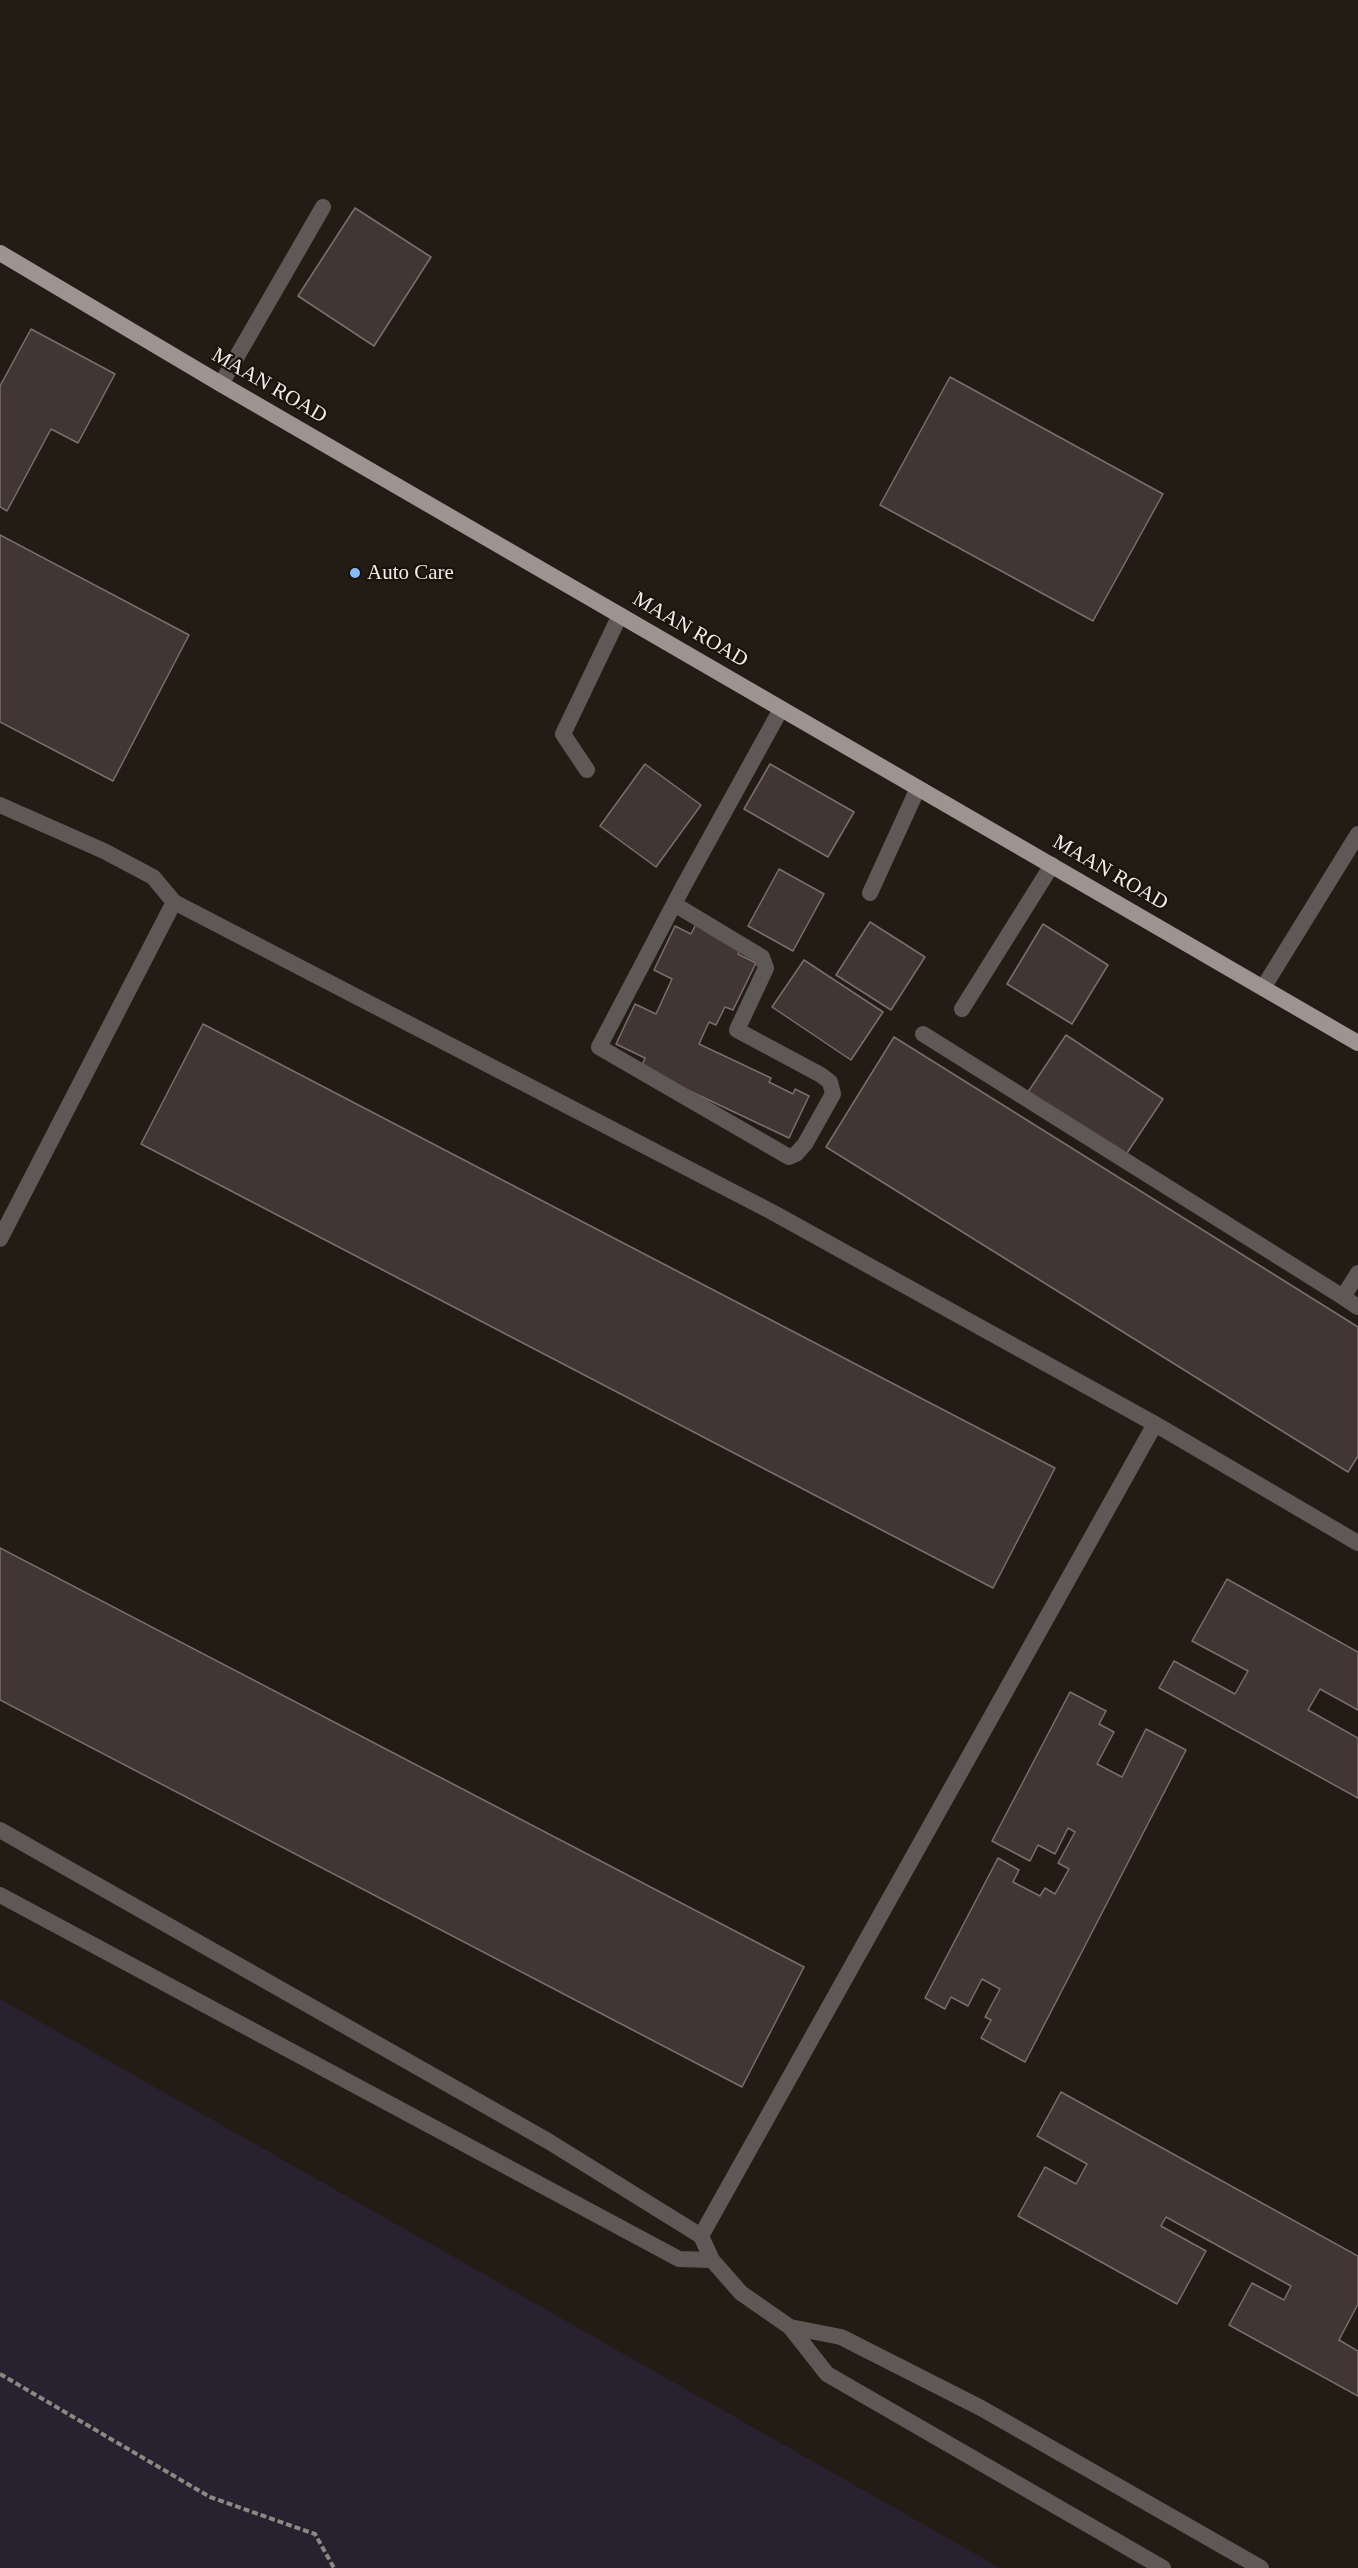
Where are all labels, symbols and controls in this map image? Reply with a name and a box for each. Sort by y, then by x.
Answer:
street label: MAAN ROAD [207,343,331,429]
place label: Auto Care [367,560,454,586]
marker: Auto Care [348,566,362,580]
street label: MAAN ROAD [628,587,752,673]
street label: MAAN ROAD [1048,830,1172,916]

